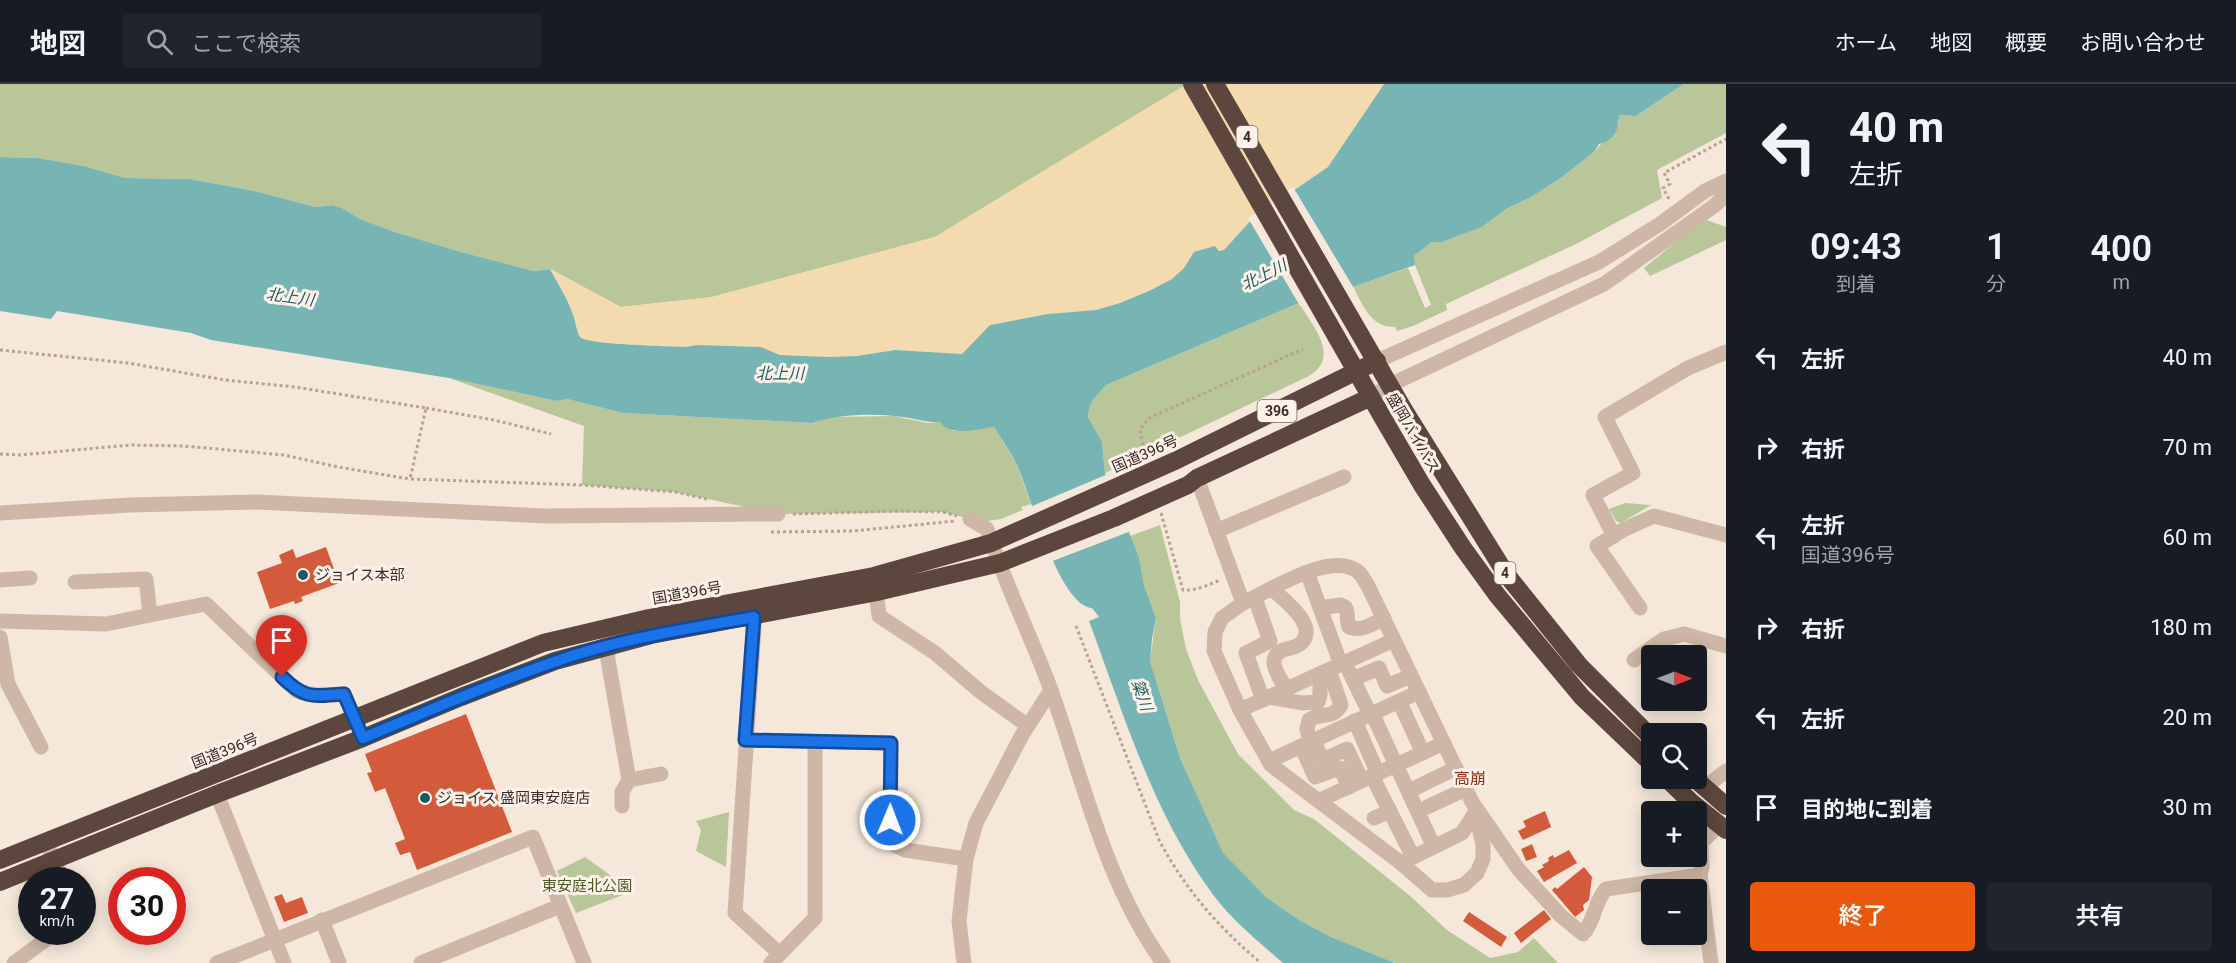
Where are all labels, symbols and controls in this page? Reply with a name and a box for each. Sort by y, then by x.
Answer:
search box [122,14,542,68]
icon: search [143,25,176,58]
text: 地図 [30,27,86,60]
text: ここで検索 [191,31,301,56]
text: ホーム [1835,31,1897,55]
text: 地図 [1930,31,1972,55]
text: 概要 [2005,31,2047,55]
text: お問い合わせ [2080,31,2206,55]
text: 40 m [1849,103,1944,152]
icon: left [1750,108,1828,186]
road number: 4 [1236,126,1258,148]
text: 左折 [1849,159,1903,191]
text: 09:43 [1810,226,1902,268]
text: 1 [1986,226,2006,268]
text: 400 [2090,228,2152,270]
water label: 北上川 [1238,255,1291,294]
text: m [2112,270,2130,294]
text: 到着 [1836,272,1876,296]
text: 分 [1986,272,2006,296]
water label: 北上川 [265,284,317,310]
icon: left [1750,341,1783,374]
text: 40 m [2163,345,2212,370]
text: 左折 [1801,347,1845,372]
water label: 北上川 [756,364,806,383]
street label: 盛岡バイパス [1383,390,1443,476]
road number: 396 [1258,400,1296,422]
street label: 国道396号 [1109,431,1181,477]
icon: right [1750,431,1783,464]
text: 70 m [2163,435,2212,460]
text: 右折 [1801,437,1845,462]
text: 左折 [1801,513,1845,538]
icon: left [1750,521,1783,554]
text: 60 m [2163,525,2212,550]
text: 国道396号 [1801,543,1895,567]
road number: 4 [1494,562,1516,584]
place label: ジョイス本部 [315,566,405,584]
marker: ジョイス本部 [296,568,310,582]
street label: 国道396号 [651,578,723,608]
icon: right [1750,611,1783,644]
pin [256,615,307,677]
text: 180 m [2150,615,2212,640]
text: 右折 [1801,617,1845,642]
icon: arrive [265,624,298,657]
north arrow [1641,645,1707,711]
map controls [1641,645,1707,945]
water label: 簗川 [1128,677,1157,715]
icon: left [1750,701,1783,734]
text: 20 m [2163,705,2212,730]
text: 左折 [1801,707,1845,732]
button: search [1641,723,1707,789]
street label: 国道396号 [189,729,261,773]
district label: 高崩 [1454,769,1486,788]
position arrow [858,788,922,852]
place label: ジョイス 盛岡東安庭店 [437,789,590,807]
marker: ジョイス 盛岡東安庭店 [418,791,432,805]
icon: arrive [1750,791,1783,824]
text: 30 m [2163,795,2212,820]
text: 目的地に到着 [1801,797,1933,822]
button: + [1641,801,1707,867]
speed limit sign: 30 [108,867,186,945]
park label: 東安庭北公園 [542,877,632,895]
button: − [1641,879,1707,945]
text: 27 [40,881,74,916]
button: 終了 [1750,882,1975,951]
button: 共有 [1987,882,2212,951]
text: km/h [39,912,75,930]

